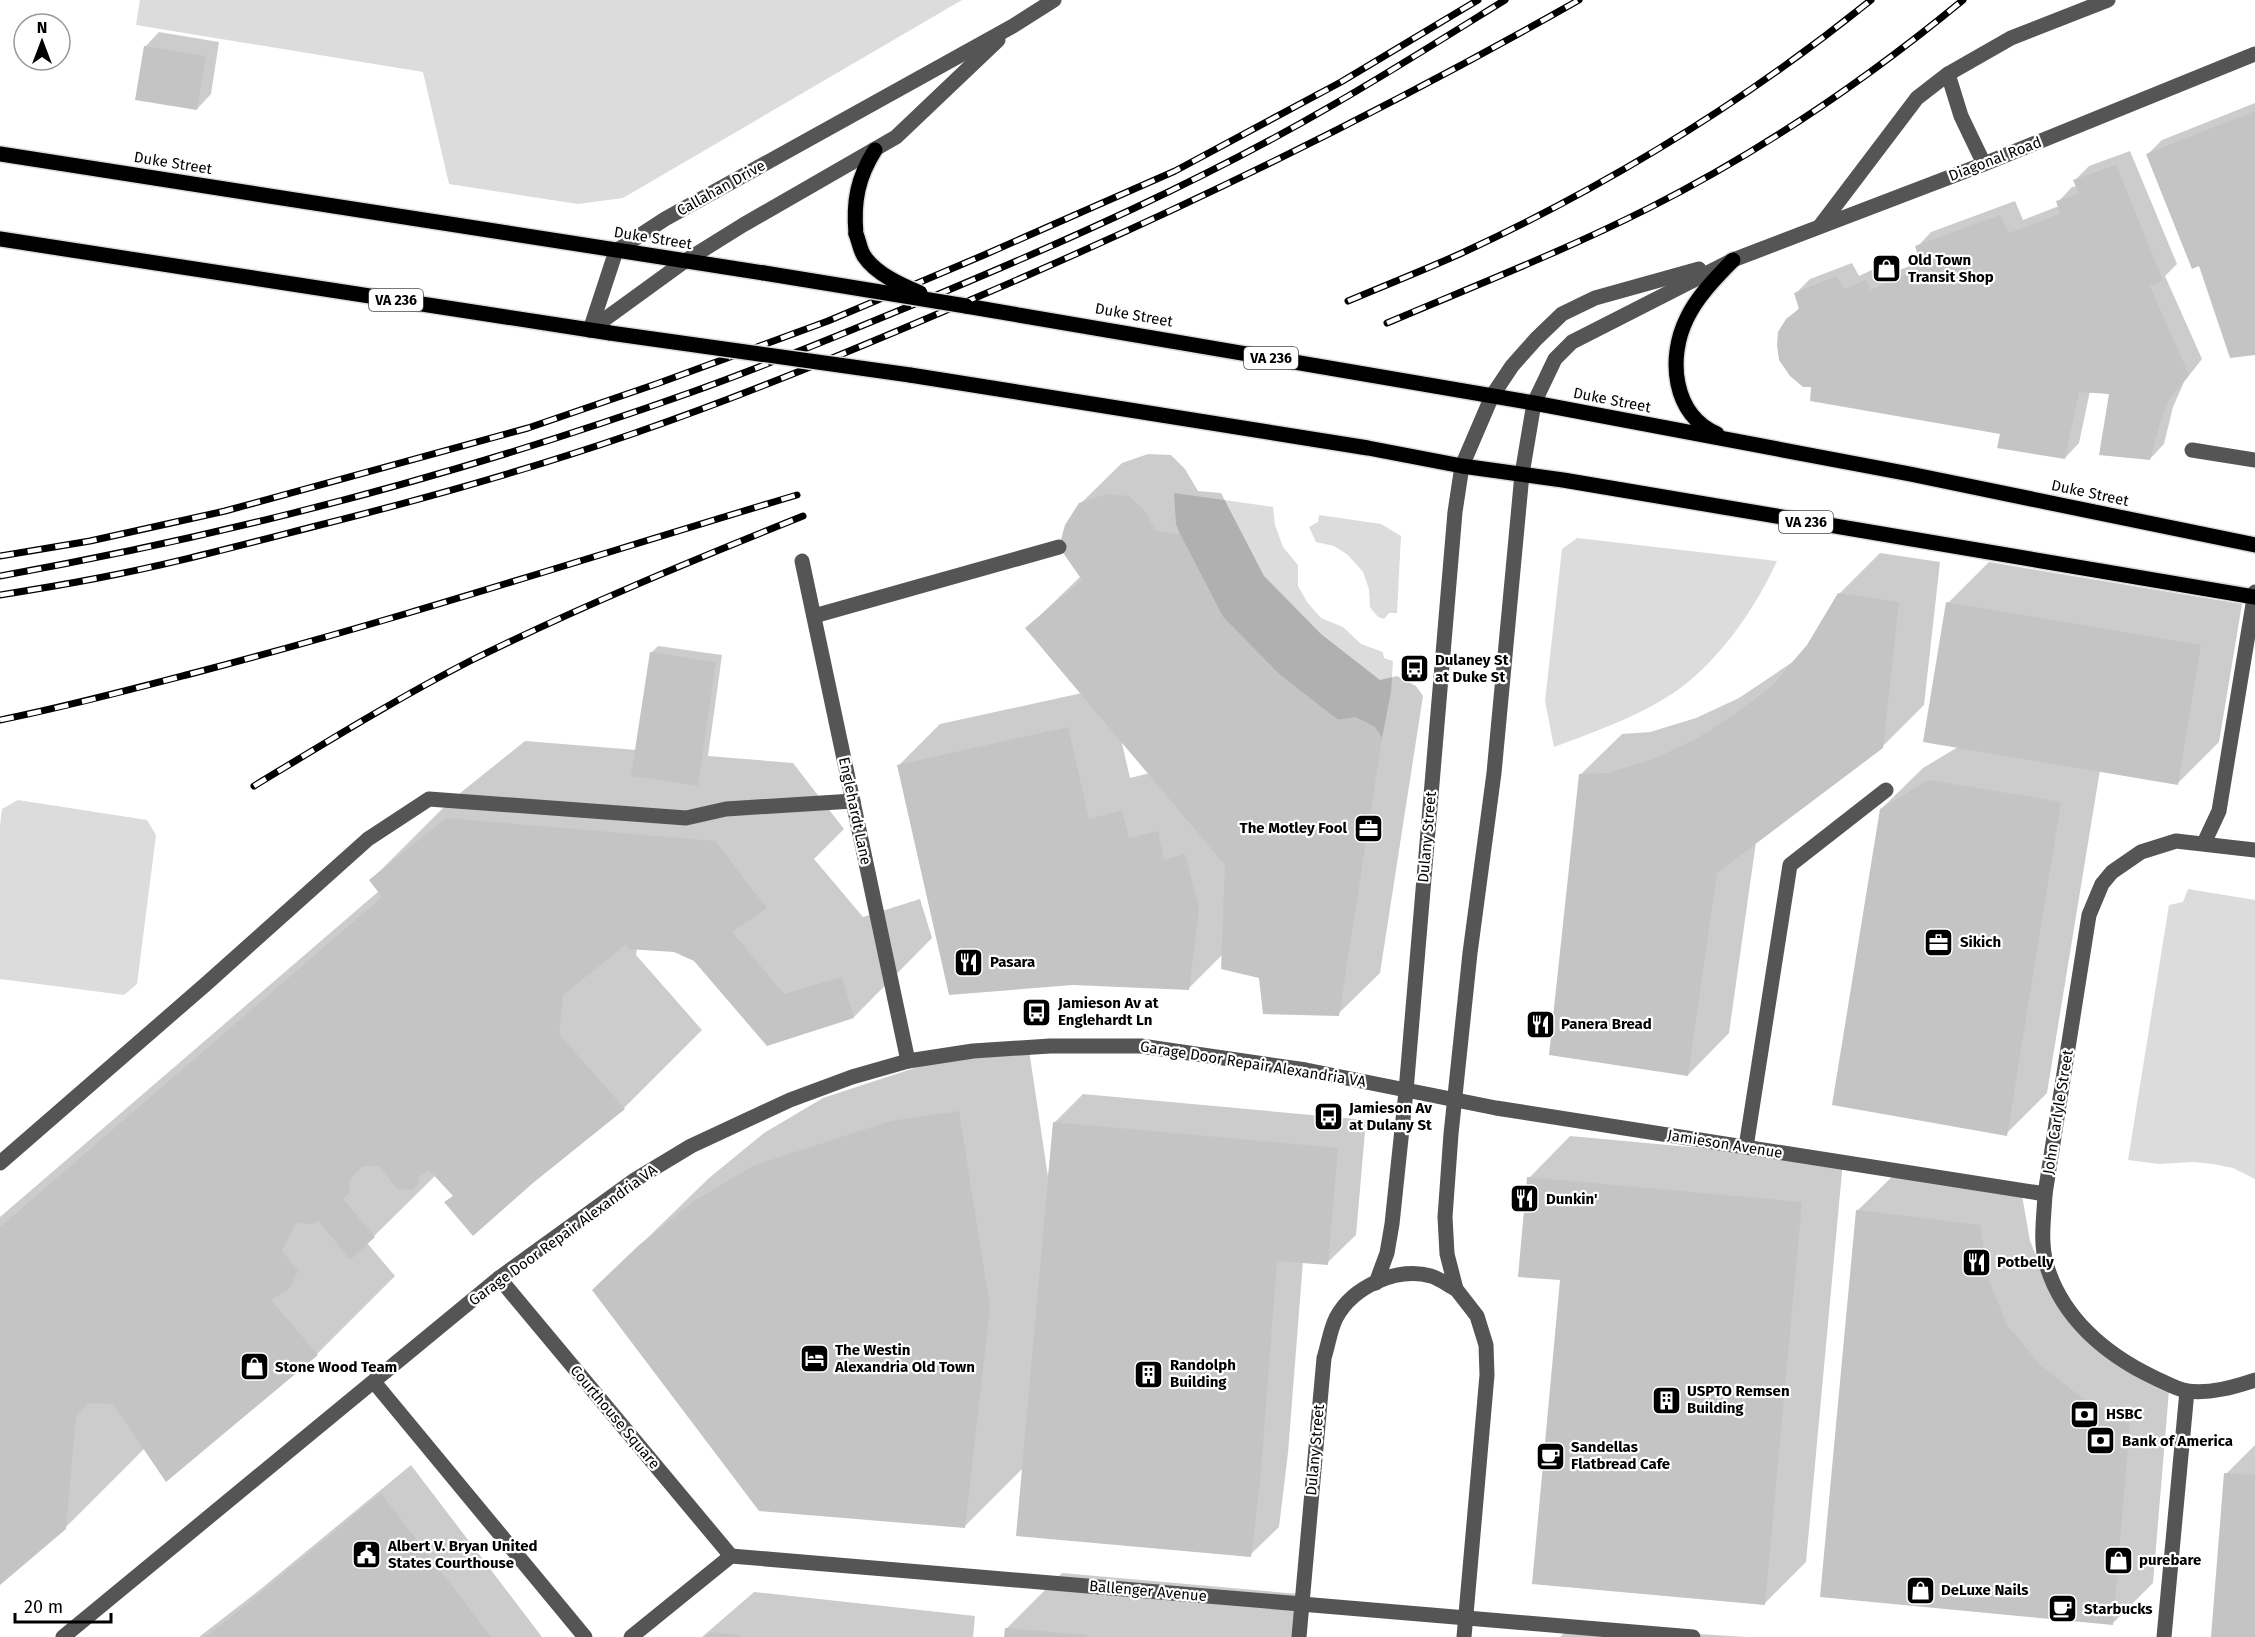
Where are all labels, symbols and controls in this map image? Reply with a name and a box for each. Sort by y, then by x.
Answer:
north arrow [12,12,72,72]
text: N [37,18,47,37]
street label: Diagonal Road [1946,133,2044,185]
street label: Duke Street [133,148,214,178]
street label: Callahan Drive [674,156,768,220]
street label: Duke Street [613,223,694,253]
place label: Old Town Transit Shop [1908,251,1994,286]
shop icon: Old Town Transit Shop [1871,253,1903,285]
road number: VA 236 [369,289,423,311]
street label: Duke Street [1094,299,1175,331]
road number: VA 236 [1244,347,1298,369]
street label: Duke Street [1572,384,1653,416]
street label: Duke Street [2050,476,2131,510]
road number: VA 236 [1779,511,1833,533]
place label: Dulaney St at Duke St [1435,651,1509,686]
bus stop icon: Dulaney St at Duke St [1398,653,1430,685]
street label: Englehardt Lane [835,755,875,867]
street label: Dulany Street [1414,790,1440,883]
office icon: The Motley Fool [1352,812,1384,844]
place label: The Motley Fool [1240,819,1348,837]
office icon: Sikich [1923,926,1955,958]
place label: Sikich [1960,933,2001,951]
restaurant icon: Pasara [953,946,985,978]
place label: Pasara [990,953,1035,971]
place label: Jamieson Av at Englehardt Ln [1057,994,1159,1029]
bus stop icon: Jamieson Av at Englehardt Ln [1021,996,1053,1028]
restaurant icon: Panera Bread [1524,1008,1556,1040]
place label: Panera Bread [1561,1015,1652,1033]
street label: Garage Door Repair Alexandria VA [1139,1037,1368,1091]
street label: John Carlyle Street [2039,1048,2077,1176]
place label: Jamieson Av at Dulany St [1348,1099,1432,1134]
bus stop icon: Jamieson Av at Dulany St [1312,1101,1344,1133]
street label: Jamieson Avenue [1666,1126,1784,1162]
street label: Garage Door Repair Alexandria VA [465,1160,661,1309]
restaurant icon: Dunkin' [1509,1183,1541,1215]
place label: Dunkin' [1546,1190,1598,1208]
restaurant icon: Potbelly [1960,1246,1992,1278]
place label: Potbelly [1997,1253,2054,1271]
place label: The Westin Alexandria Old Town [834,1341,975,1376]
hotel icon: The Westin Alexandria Old Town [798,1343,830,1375]
shop icon: Stone Wood Team [238,1351,270,1383]
place label: Randolph Building [1170,1356,1236,1391]
place label: Stone Wood Team [275,1358,397,1376]
building icon: Randolph Building [1133,1358,1165,1390]
street label: Courthouse Square [566,1362,664,1472]
place label: USPTO Remsen Building [1687,1382,1790,1417]
building icon: USPTO Remsen Building [1650,1384,1682,1416]
bank icon: HSBC [2069,1398,2101,1430]
street label: Dulany Street [1302,1403,1328,1496]
place label: HSBC [2106,1405,2143,1423]
bank icon: Bank of America [2085,1425,2117,1457]
place label: Bank of America [2122,1432,2233,1450]
place label: Sandellas Flatbread Cafe [1571,1438,1670,1473]
cafe icon: Sandellas Flatbread Cafe [1534,1440,1566,1472]
place label: Albert V. Bryan United States Courthouse [387,1537,537,1572]
public building icon: Albert V. Bryan United States Courthouse [351,1539,383,1571]
shop icon: purebare [2102,1544,2134,1576]
place label: purebare [2139,1551,2201,1569]
shop icon: DeLuxe Nails [1904,1574,1936,1606]
street label: Ballenger Avenue [1088,1577,1208,1605]
place label: DeLuxe Nails [1941,1581,2029,1599]
scale bar [15,1586,111,1624]
cafe icon: Starbucks [2047,1593,2079,1625]
text: 20 m [24,1596,63,1618]
place label: Starbucks [2084,1600,2153,1618]

